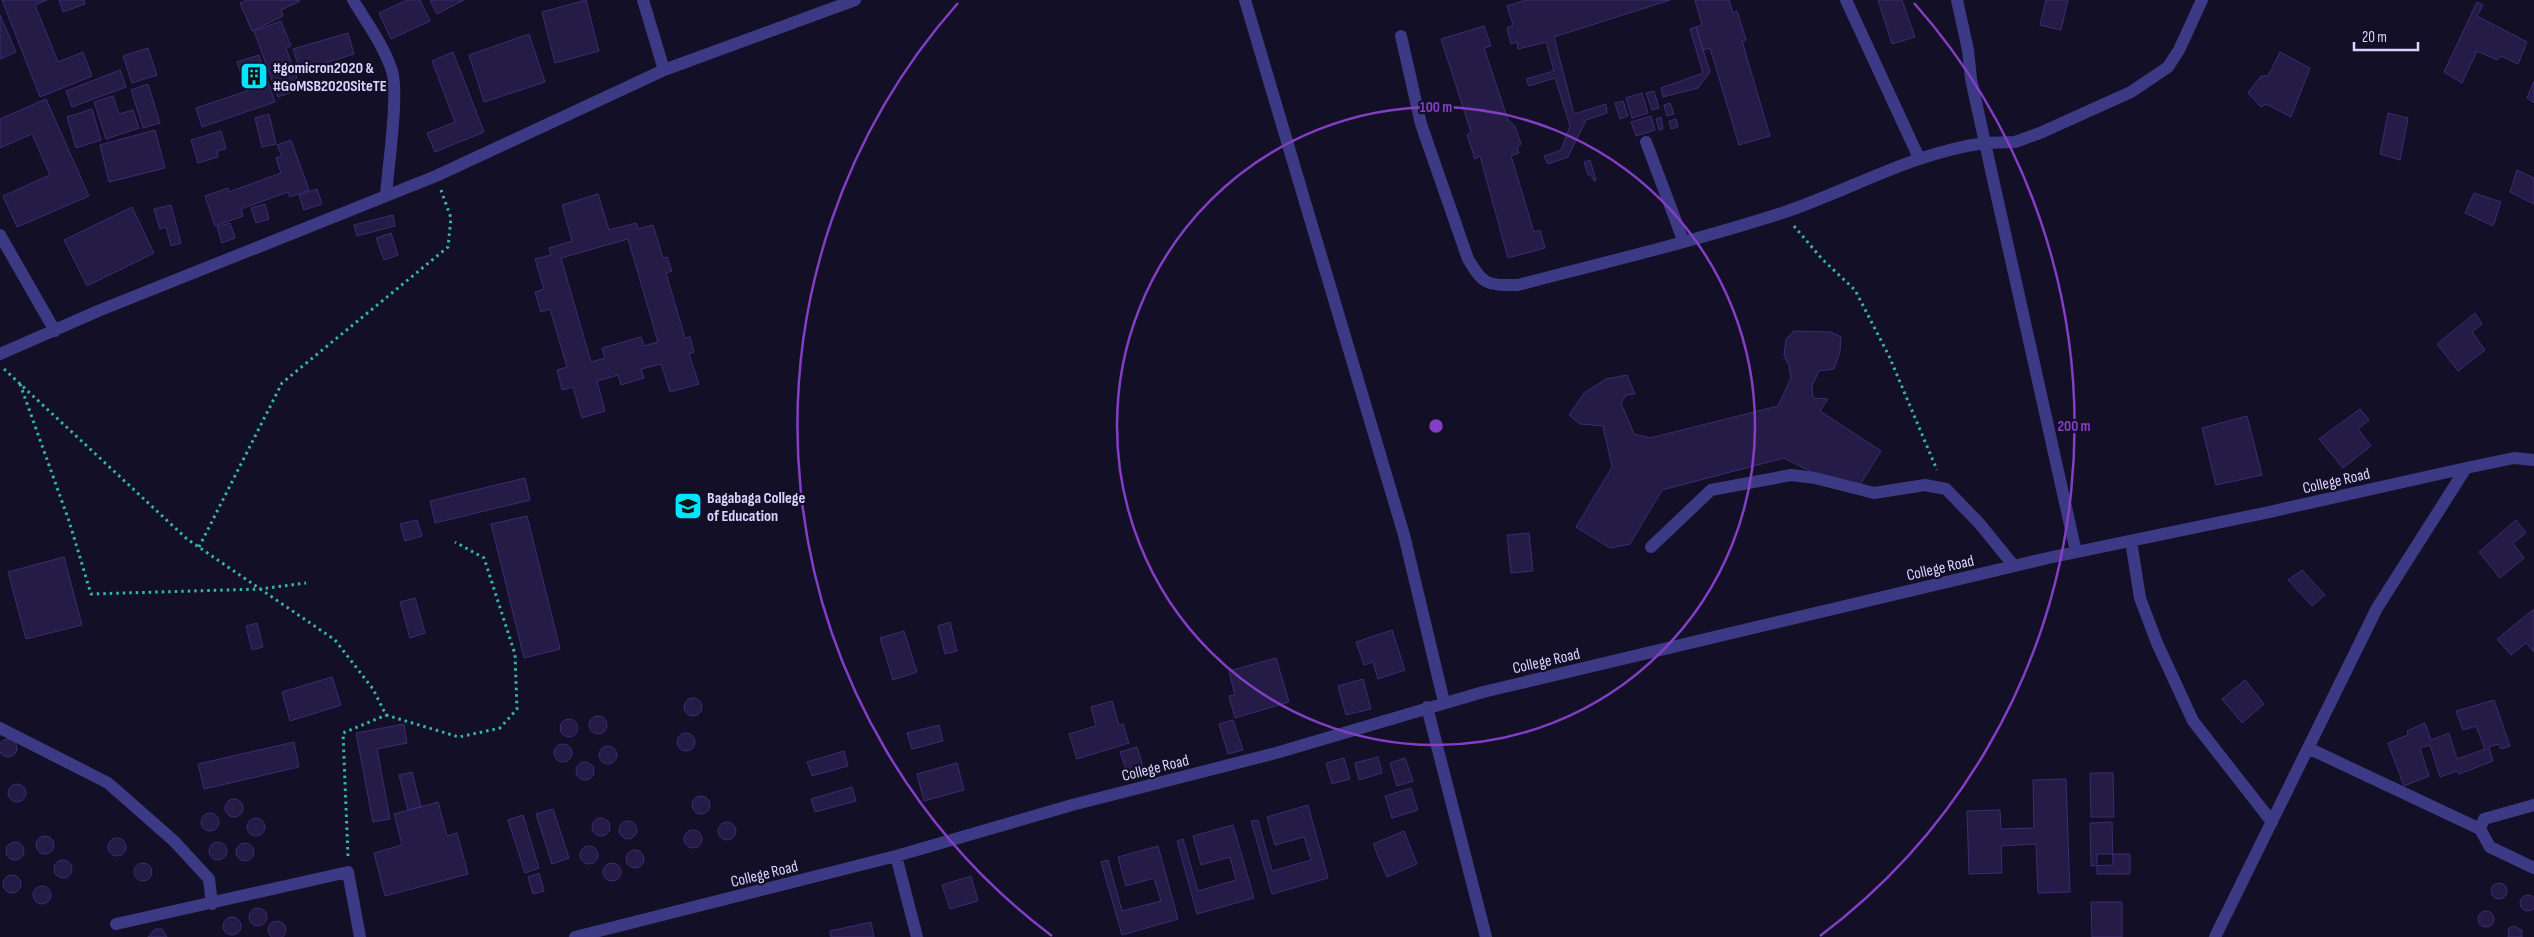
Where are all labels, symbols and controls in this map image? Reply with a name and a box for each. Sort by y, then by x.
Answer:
scale bar [2354,20,2418,52]
text: 20 m [2362,28,2387,47]
place label: #gomicron2020 & #GoMSB2020SiteTE [273,59,387,96]
building icon: #gomicron2020 & #GoMSB2020SiteTE [239,61,269,91]
text: 100 m [1420,98,1452,117]
centre of rings [1427,417,1445,435]
text: 200 m [2057,417,2091,436]
street label: College Road [2301,464,2372,498]
place label: Bagabaga College of Education [707,489,805,526]
school or university icon: Bagabaga College of Education [673,491,703,521]
street label: College Road [1905,551,1976,585]
street label: College Road [1511,644,1582,678]
street label: College Road [1120,751,1191,786]
street label: College Road [729,857,800,892]

